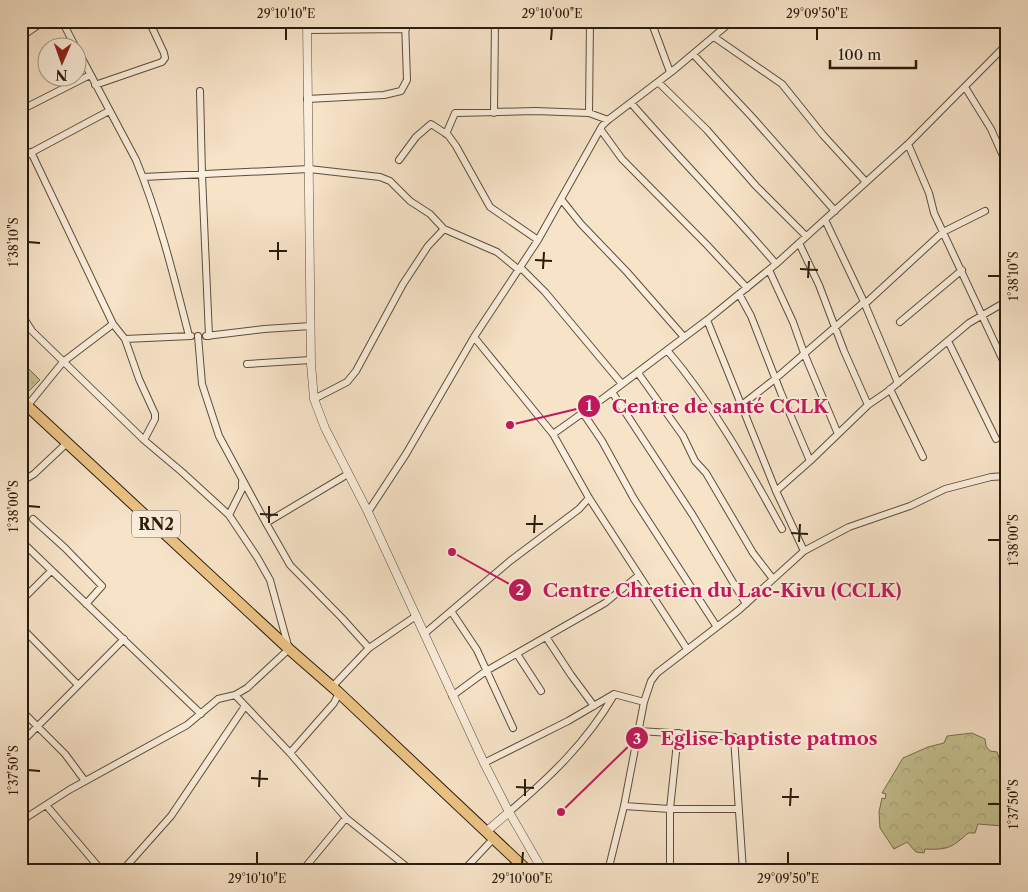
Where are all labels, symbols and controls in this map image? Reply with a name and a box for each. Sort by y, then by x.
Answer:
text: 29°10'10"E [257,6,315,21]
text: 29°10'00"E [521,6,583,21]
text: 29°09'50"E [786,6,848,21]
north arrow [38,38,88,88]
scale bar [830,38,917,70]
text: 100 m [838,45,881,64]
text: N [55,66,68,84]
text: 1°38'10"S [6,217,21,267]
text: 1°38'10"S [1006,251,1021,301]
callout: Centre de santé CCLK [577,389,839,423]
text: Centre de santé CCLK [612,395,829,418]
text: 1 [586,396,593,415]
text: 1°38'00"S [6,480,21,532]
road number: RN2 [132,510,180,538]
text: 1°38'00"S [1006,514,1021,566]
callout: Centre Chretien du Lac-Kivu (CCLK) [507,573,911,607]
text: Centre Chretien du Lac-Kivu (CCLK) [543,579,901,602]
text: 2 [516,580,525,599]
callout: Eglise baptiste patmos [625,721,887,755]
text: Eglise baptiste patmos [660,727,878,750]
text: 3 [633,729,641,748]
text: 1°37'50"S [6,745,21,795]
text: 1°37'50"S [1006,779,1021,829]
text: 29°10'10"E [228,871,286,886]
text: 29°10'00"E [491,871,553,886]
text: 29°09'50"E [757,871,819,886]

